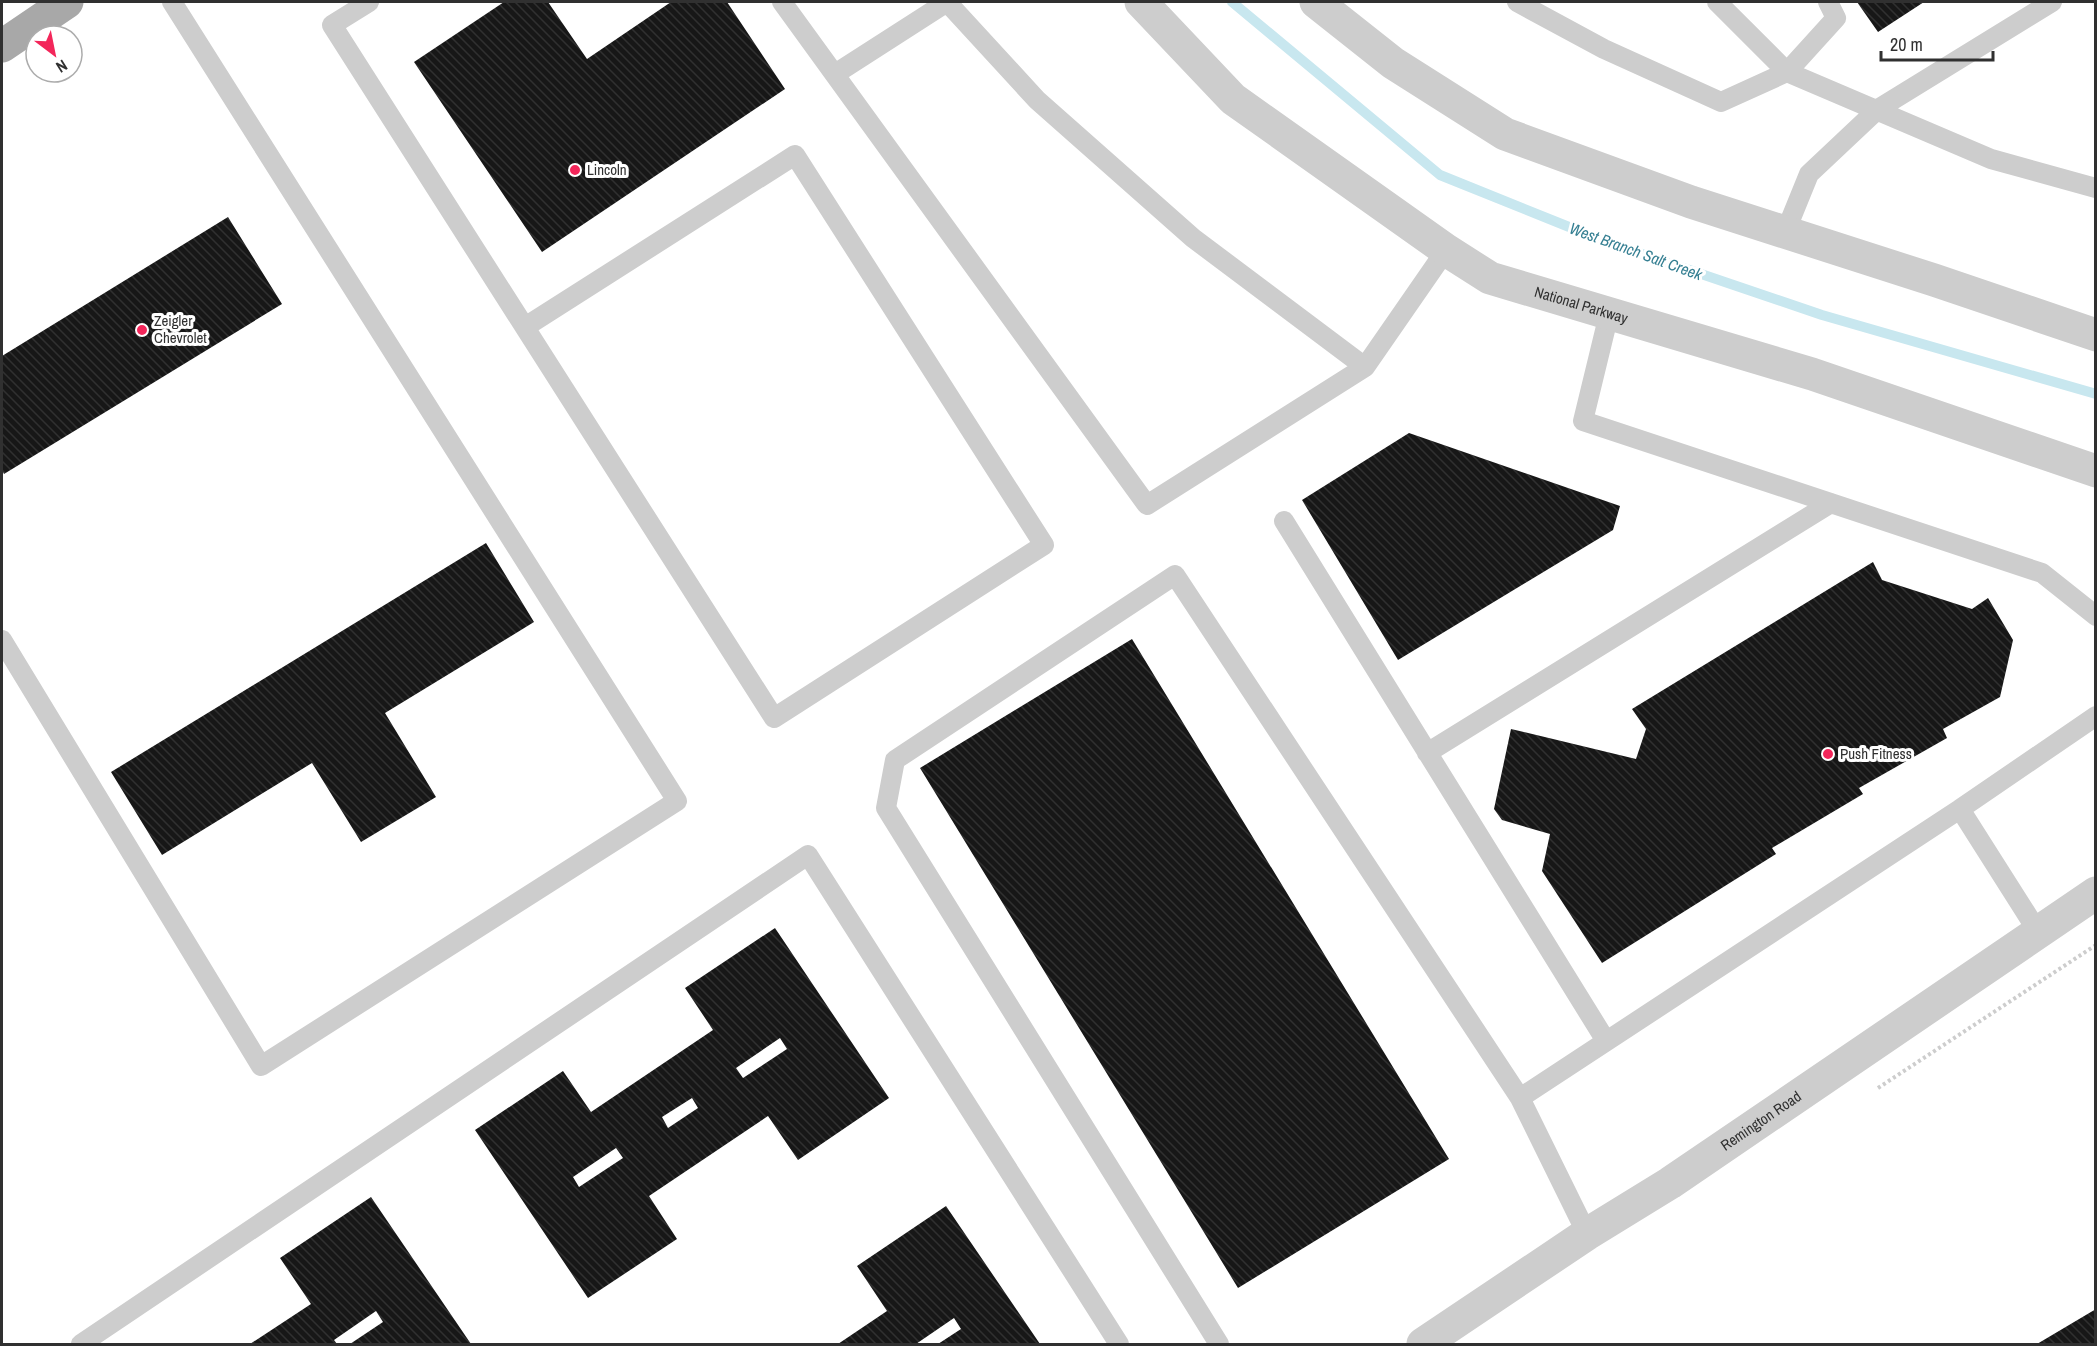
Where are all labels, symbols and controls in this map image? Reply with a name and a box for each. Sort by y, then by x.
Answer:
north arrow [24,24,84,84]
scale bar [1881,24,1994,62]
text: 20 m [1890,32,1923,57]
text: N [52,55,72,79]
place label: Lincoln [587,159,627,180]
marker: Lincoln [568,163,582,177]
water label: West Branch Salt Creek [1567,217,1706,285]
street label: National Parkway [1532,281,1631,329]
place label: Zeigler Chevrolet [154,310,207,348]
marker: Zeigler Chevrolet [135,323,149,337]
place label: Push Fitness [1840,743,1912,764]
marker: Push Fitness [1821,747,1835,761]
street label: Remington Road [1716,1086,1805,1155]

